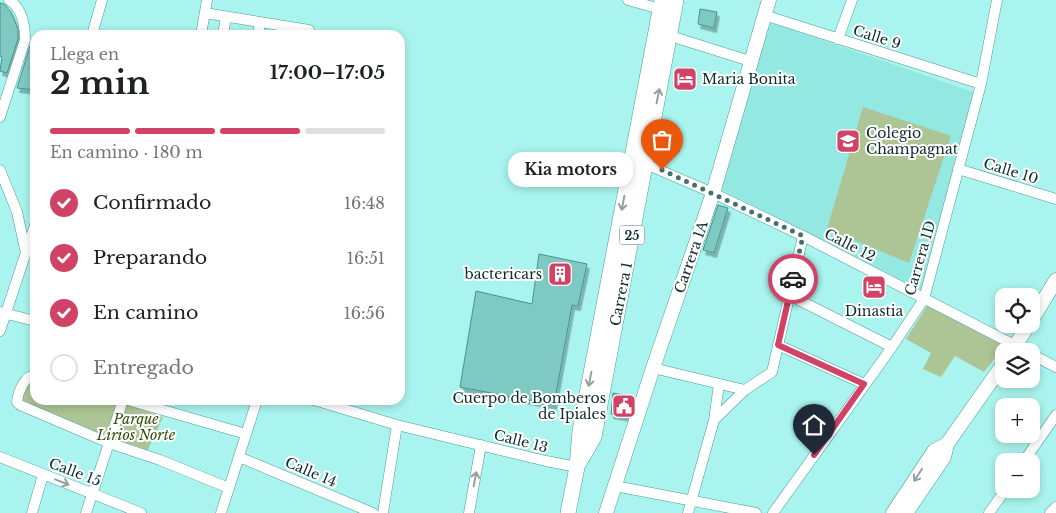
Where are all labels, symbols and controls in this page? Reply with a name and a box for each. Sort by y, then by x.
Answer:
street label: Calle 9 [851,21,903,53]
text: Llega en [50,44,119,64]
text: 17:00–17:05 [270,61,385,84]
text: 2 min [50,63,150,103]
hotel icon: Maria Bonita [672,66,698,92]
place label: Maria Bonita [702,70,796,88]
one-way arrow [654,88,664,104]
pin [641,119,683,170]
place label: Colegio Champagnat [866,124,959,158]
icon: bag [648,126,676,154]
school or university icon: Colegio Champagnat [835,128,861,154]
text: En camino · 180 m [50,142,203,162]
callout: Kia motors [507,152,632,188]
street label: Calle 10 [981,154,1041,188]
text: Kia motors [524,159,617,179]
icon: check [50,189,78,217]
text: Confirmado [93,191,211,214]
text: 16:48 [344,193,385,213]
one-way arrow [618,194,628,210]
street label: Carrera 1A [670,218,712,296]
street label: Carrera 1D [901,218,939,298]
street label: Calle 12 [821,224,879,266]
road number: 25 [620,226,644,244]
icon: check [50,244,78,272]
text: Preparando [93,246,207,269]
text: 16:51 [347,248,385,268]
courier [768,254,818,304]
building icon: bactericars [547,261,573,287]
street label: Carrera 1 [606,261,636,327]
place label: bactericars [464,265,542,283]
icon: car [779,265,807,293]
hotel icon: Dinastia [861,274,887,300]
map controls [995,288,1040,498]
button: locate [995,288,1040,333]
icon: check [50,299,78,327]
text: En camino [93,301,198,324]
place label: Dinastia [845,302,904,320]
text: 16:56 [344,303,385,323]
button: layers [995,343,1040,388]
text: Entregado [93,356,194,379]
one-way arrow [584,371,594,387]
place label: Cuerpo de Bomberos de Ipiales [452,389,606,423]
public building icon: Cuerpo de Bomberos de Ipiales [611,393,637,419]
button: + [995,398,1040,443]
pin [793,404,835,455]
park label: Parque Lirios Norte [96,410,176,444]
icon: home [800,411,828,439]
street label: Calle 13 [492,426,550,456]
street label: Calle 14 [282,453,340,491]
button: − [995,453,1040,498]
street label: Calle 15 [46,454,104,490]
one-way arrow [913,468,923,482]
one-way arrow [470,471,480,487]
one-way arrow [53,478,69,487]

